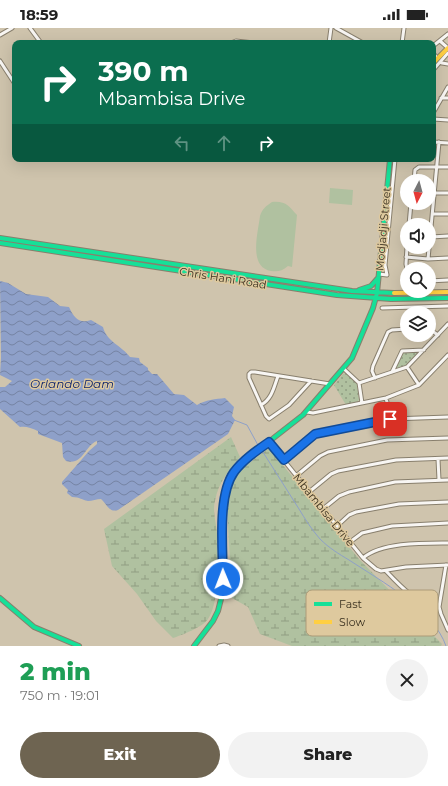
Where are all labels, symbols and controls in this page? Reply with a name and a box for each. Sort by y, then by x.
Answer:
text: 18:59 [20,5,58,24]
text: 390 m [98,54,189,88]
icon: right [32,56,84,108]
text: Mbambisa Drive [98,88,245,110]
icon: left [171,132,193,154]
icon: ahead [213,132,235,154]
icon: right [255,132,277,154]
north arrow [400,174,436,210]
map controls [400,174,436,342]
street label: Modjadji Street [372,186,394,271]
button: sound [400,218,436,254]
button: search [400,262,436,298]
street label: Chris Hani Road [178,264,268,292]
button: layers [400,306,436,342]
water label: Orlando Dam [30,376,114,391]
pin [373,402,407,436]
icon: arrive [379,408,401,430]
street label: Mbambisa Drive [290,471,358,550]
position arrow [202,558,244,600]
legend [306,590,438,636]
text: Fast [339,597,363,611]
text: Slow [339,615,365,629]
text: 2 min [20,657,91,686]
button: close [386,659,428,701]
text: 750 m · 19:01 [20,687,99,703]
button: Exit [20,732,220,778]
button: Share [228,732,428,778]

